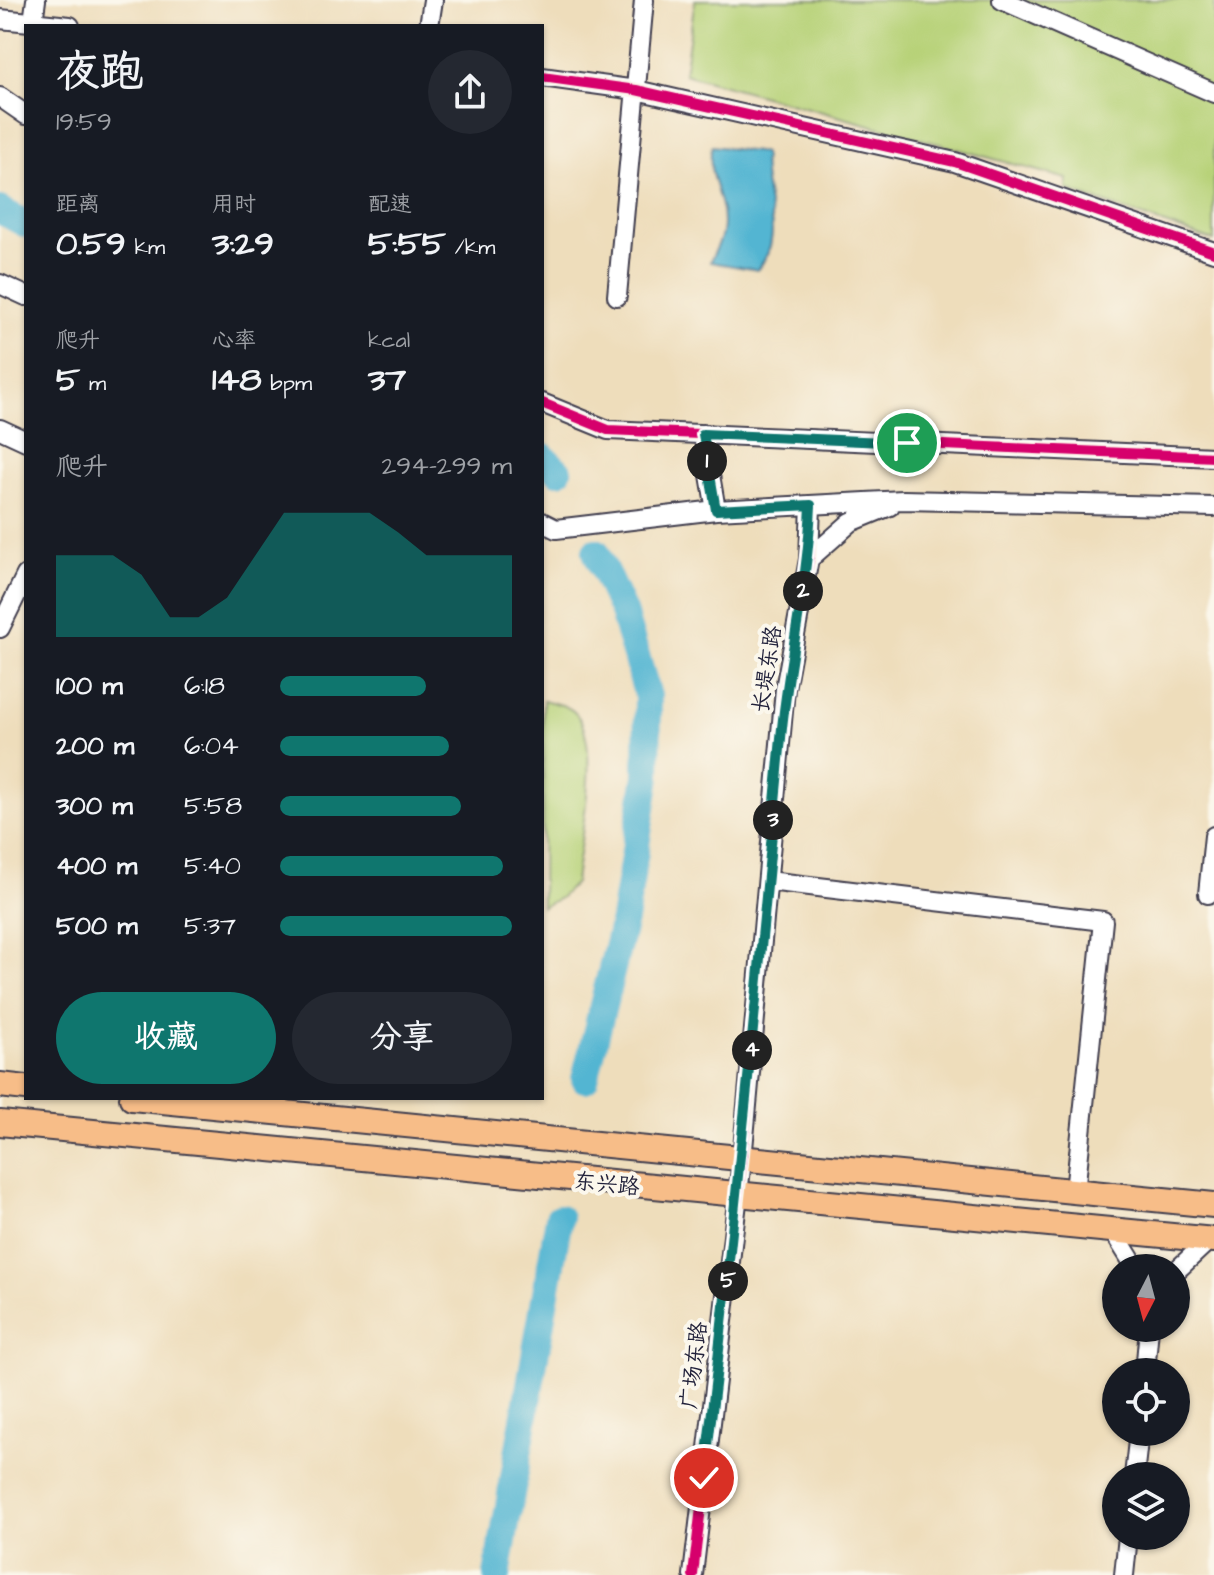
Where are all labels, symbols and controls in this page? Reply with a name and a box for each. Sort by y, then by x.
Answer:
text: 夜跑 [56,43,144,104]
button: share [428,50,512,134]
text: 19:59 [56,104,112,140]
text: 距离 [56,189,100,220]
text: 用时 [212,189,256,220]
text: 配速 [368,189,412,220]
text: 0.59 [56,220,126,268]
text: 3:29 [212,220,274,268]
text: 5:55 [368,220,446,268]
text: km [126,232,165,263]
text: /km [446,232,495,263]
text: 爬升 [56,325,100,356]
text: 心率 [212,325,256,356]
text: kcal [368,325,410,356]
text: 5 [56,356,80,404]
text: 148 [212,356,262,404]
text: 37 [368,356,406,404]
text: m [80,368,106,399]
text: bpm [262,368,312,399]
pin [873,409,941,477]
icon: arrive [885,421,929,465]
pin: 1 [687,441,727,481]
text: 1 [706,445,708,476]
text: 294–299 m [381,448,512,484]
text: 爬升 [56,449,108,485]
pin: 2 [783,571,823,611]
text: 2 [797,575,809,606]
street label: 长堤东路 [745,623,790,715]
text: 100 m [56,668,123,704]
text: 6:18 [184,668,225,704]
text: 200 m [56,728,134,764]
text: 6:04 [184,728,239,764]
text: 300 m [56,788,133,824]
text: 5:58 [184,788,242,824]
pin: 3 [753,800,793,840]
text: 3 [767,804,779,835]
text: 400 m [56,848,137,884]
text: 5:40 [184,848,241,884]
text: 500 m [56,908,138,944]
text: 5:37 [184,908,236,944]
button: 收藏 [56,992,276,1084]
button: 分享 [292,992,512,1084]
pin: 4 [732,1030,772,1070]
text: 4 [745,1034,759,1065]
street label: 东兴路 [572,1166,641,1203]
north arrow [1102,1254,1190,1342]
map controls [1102,1254,1190,1550]
pin: 5 [708,1261,748,1301]
text: 5 [720,1265,736,1296]
street label: 广场东路 [674,1320,715,1411]
button: locate [1102,1358,1190,1446]
pin [670,1444,738,1512]
icon: check [682,1456,726,1500]
button: layers [1102,1462,1190,1550]

